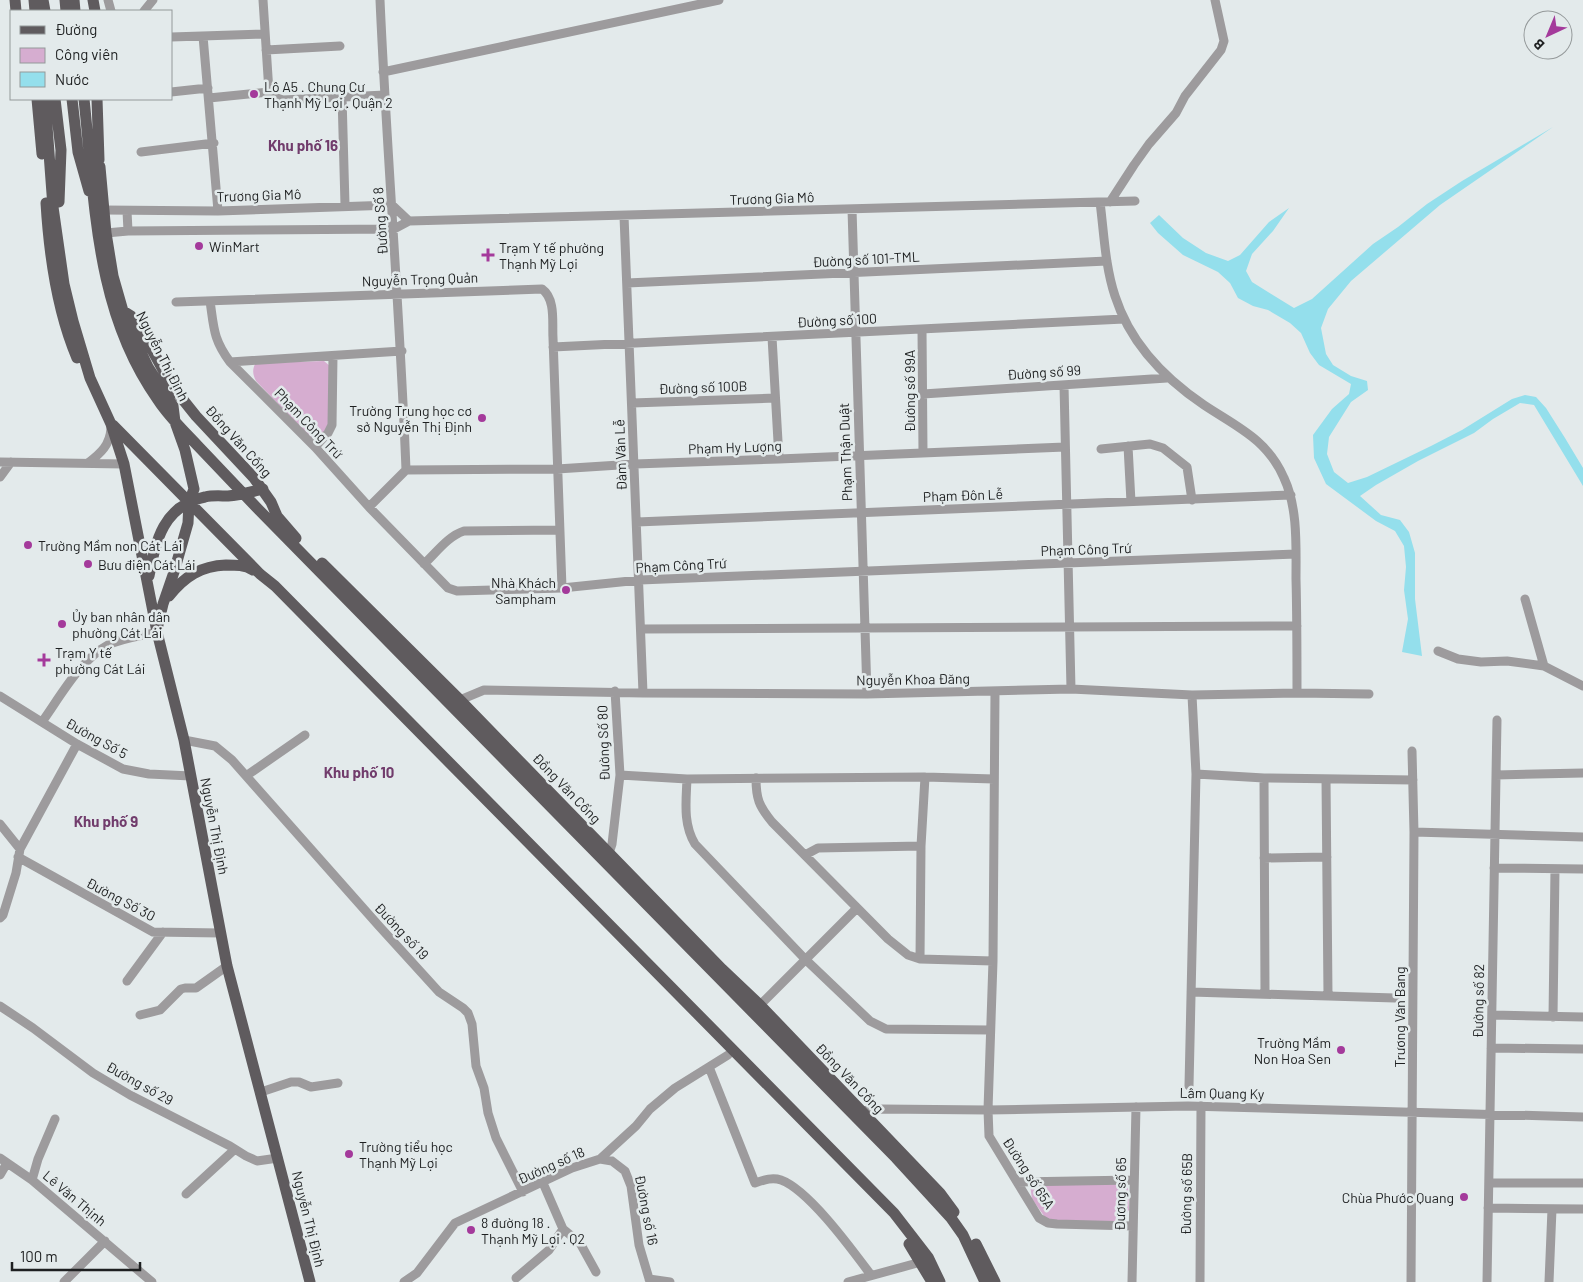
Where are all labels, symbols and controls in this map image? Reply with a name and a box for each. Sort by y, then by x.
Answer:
legend [10,10,172,100]
north arrow [1523,10,1573,60]
text: Đường [55,20,97,38]
text: B [1530,36,1548,54]
text: Công viên [55,45,118,63]
text: Nước [55,70,89,88]
place label: Lô A5 . Chung Cư Thạnh Mỹ Lợi . Quận 2 [264,78,393,111]
marker: Lô A5 . Chung Cư Thạnh Mỹ Lợi . Quận 2 [248,88,260,100]
district label: Khu phố 16 [268,136,338,154]
street label: Trương Gia Mô [216,185,302,205]
street label: Đường Số 8 [369,186,391,256]
street label: Trương Gia Mô [729,188,815,208]
place label: WinMart [209,238,260,255]
place label: Trạm Y tế phường Thạnh Mỹ Lợi [499,239,604,272]
marker: WinMart [193,240,205,252]
marker: Trạm Y tế phường Thạnh Mỹ Lợi [481,248,495,262]
street label: Đường số 101-TML [812,248,920,270]
street label: Nguyễn Trọng Quản [362,268,478,290]
street label: Nguyễn Thị Định [133,308,193,404]
street label: Đường số 100 [797,309,877,331]
street label: Đường số 99A [901,349,918,432]
street label: Đường số 99 [1007,361,1081,383]
street label: Đường số 100B [658,377,748,397]
street label: Phạm Công Trứ [271,384,347,462]
street label: Đồng Văn Cống [202,401,276,481]
place label: Trường Trung học cơ sở Nguyễn Thị Định [349,402,472,435]
street label: Phạm Thận Duật [835,402,855,502]
marker: Trường Trung học cơ sở Nguyễn Thị Định [476,412,488,424]
street label: Đàm Văn Lễ [610,419,630,491]
street label: Phạm Hy Lượng [688,437,782,457]
street label: Phạm Đôn Lễ [923,485,1003,505]
place label: Trường Mầm non Cát Lái [38,537,182,554]
marker: Trường Mầm non Cát Lái [22,539,34,551]
street label: Phạm Công Trứ [1040,539,1132,559]
street label: Phạm Công Trứ [635,554,727,576]
place label: Bưu điện Cát Lái [98,556,196,573]
marker: Bưu điện Cát Lái [82,558,94,570]
place label: Nhà Khách Sampham [491,574,556,607]
marker: Nhà Khách Sampham [560,584,572,596]
place label: Ủy ban nhân dân phường Cát Lái [72,608,170,641]
marker: Ủy ban nhân dân phường Cát Lái [56,618,68,630]
place label: Trạm Y tế phường Cát Lái [55,644,145,677]
marker: Trạm Y tế phường Cát Lái [37,653,51,667]
street label: Nguyễn Khoa Đăng [856,670,970,688]
street label: Đường Số 80 [593,705,613,781]
street label: Đường Số 5 [63,714,131,762]
street label: Đồng Văn Cống [529,749,605,827]
district label: Khu phố 10 [324,763,394,781]
street label: Nguyễn Thị Định [197,776,233,876]
district label: Khu phố 9 [74,812,138,830]
street label: Đường Số 30 [84,874,158,924]
street label: Đường số 19 [371,899,433,963]
street label: Đường số 82 [1469,964,1487,1038]
street label: Trương Văn Bang [1391,966,1408,1068]
place label: Trường Mầm Non Hoa Sen [1254,1034,1331,1067]
street label: Đồng Văn Cống [812,1039,888,1117]
marker: Trường Mầm Non Hoa Sen [1335,1044,1347,1056]
street label: Đường số 29 [103,1058,177,1108]
street label: Lâm Quang Ky [1179,1084,1265,1102]
street label: Đường số 65A [999,1134,1059,1213]
place label: Trường tiểu học Thạnh Mỹ Lợi [359,1138,453,1171]
street label: Đường số 18 [515,1143,587,1187]
marker: Trường tiểu học Thạnh Mỹ Lợi [343,1148,355,1160]
street label: Đường số 65B [1177,1153,1195,1235]
street label: Đương số 65 [1111,1157,1129,1231]
street label: Lê Văn Thịnh [40,1167,110,1229]
street label: Nguyễn Thị Định [289,1169,329,1269]
street label: Đường số 16 [632,1173,662,1247]
place label: Chùa Phước Quang [1342,1189,1454,1206]
marker: Chùa Phước Quang [1458,1191,1470,1203]
place label: 8 đường 18 . Thạnh Mỹ Lợi . Q2 [481,1214,585,1247]
marker: 8 đường 18 . Thạnh Mỹ Lợi . Q2 [465,1224,477,1236]
scale bar [12,1240,140,1272]
text: 100 m [20,1247,58,1265]

